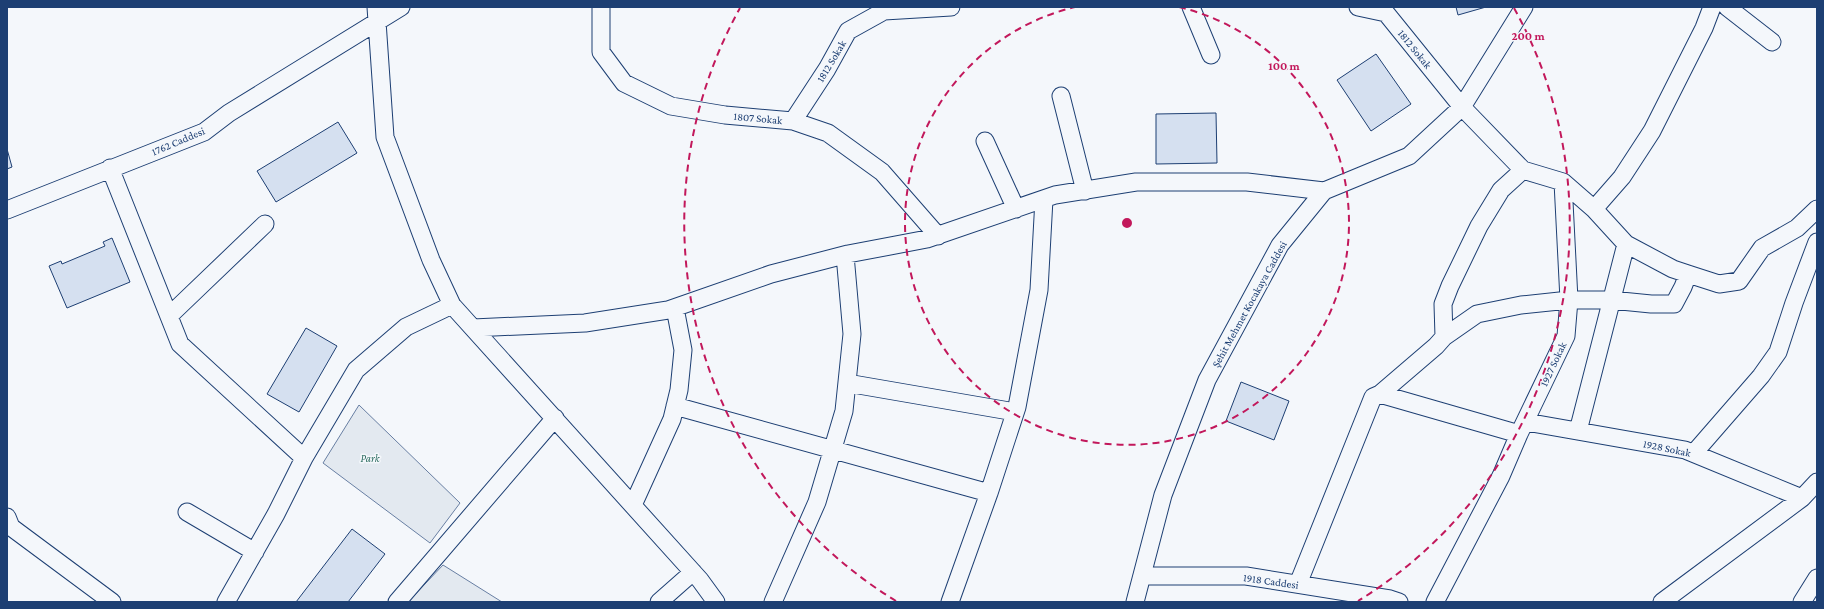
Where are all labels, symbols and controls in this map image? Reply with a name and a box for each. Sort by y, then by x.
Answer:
street label: 1812 Sokak [1396,27,1435,71]
text: 200 m [1511,29,1545,43]
street label: 1812 Sokak [814,37,849,84]
text: 100 m [1268,59,1301,73]
street label: 1807 Sokak [733,110,784,126]
street label: 1762 Caddesi [150,124,206,158]
centre of rings [1120,216,1134,230]
street label: Şehit Mehmet Kocakaya Caddesi [1209,239,1290,370]
street label: 1927 Sokak [1538,339,1569,388]
street label: 1928 Sokak [1642,437,1693,459]
park label: Park [360,452,381,464]
street label: 1918 Caddesi [1242,571,1300,591]

